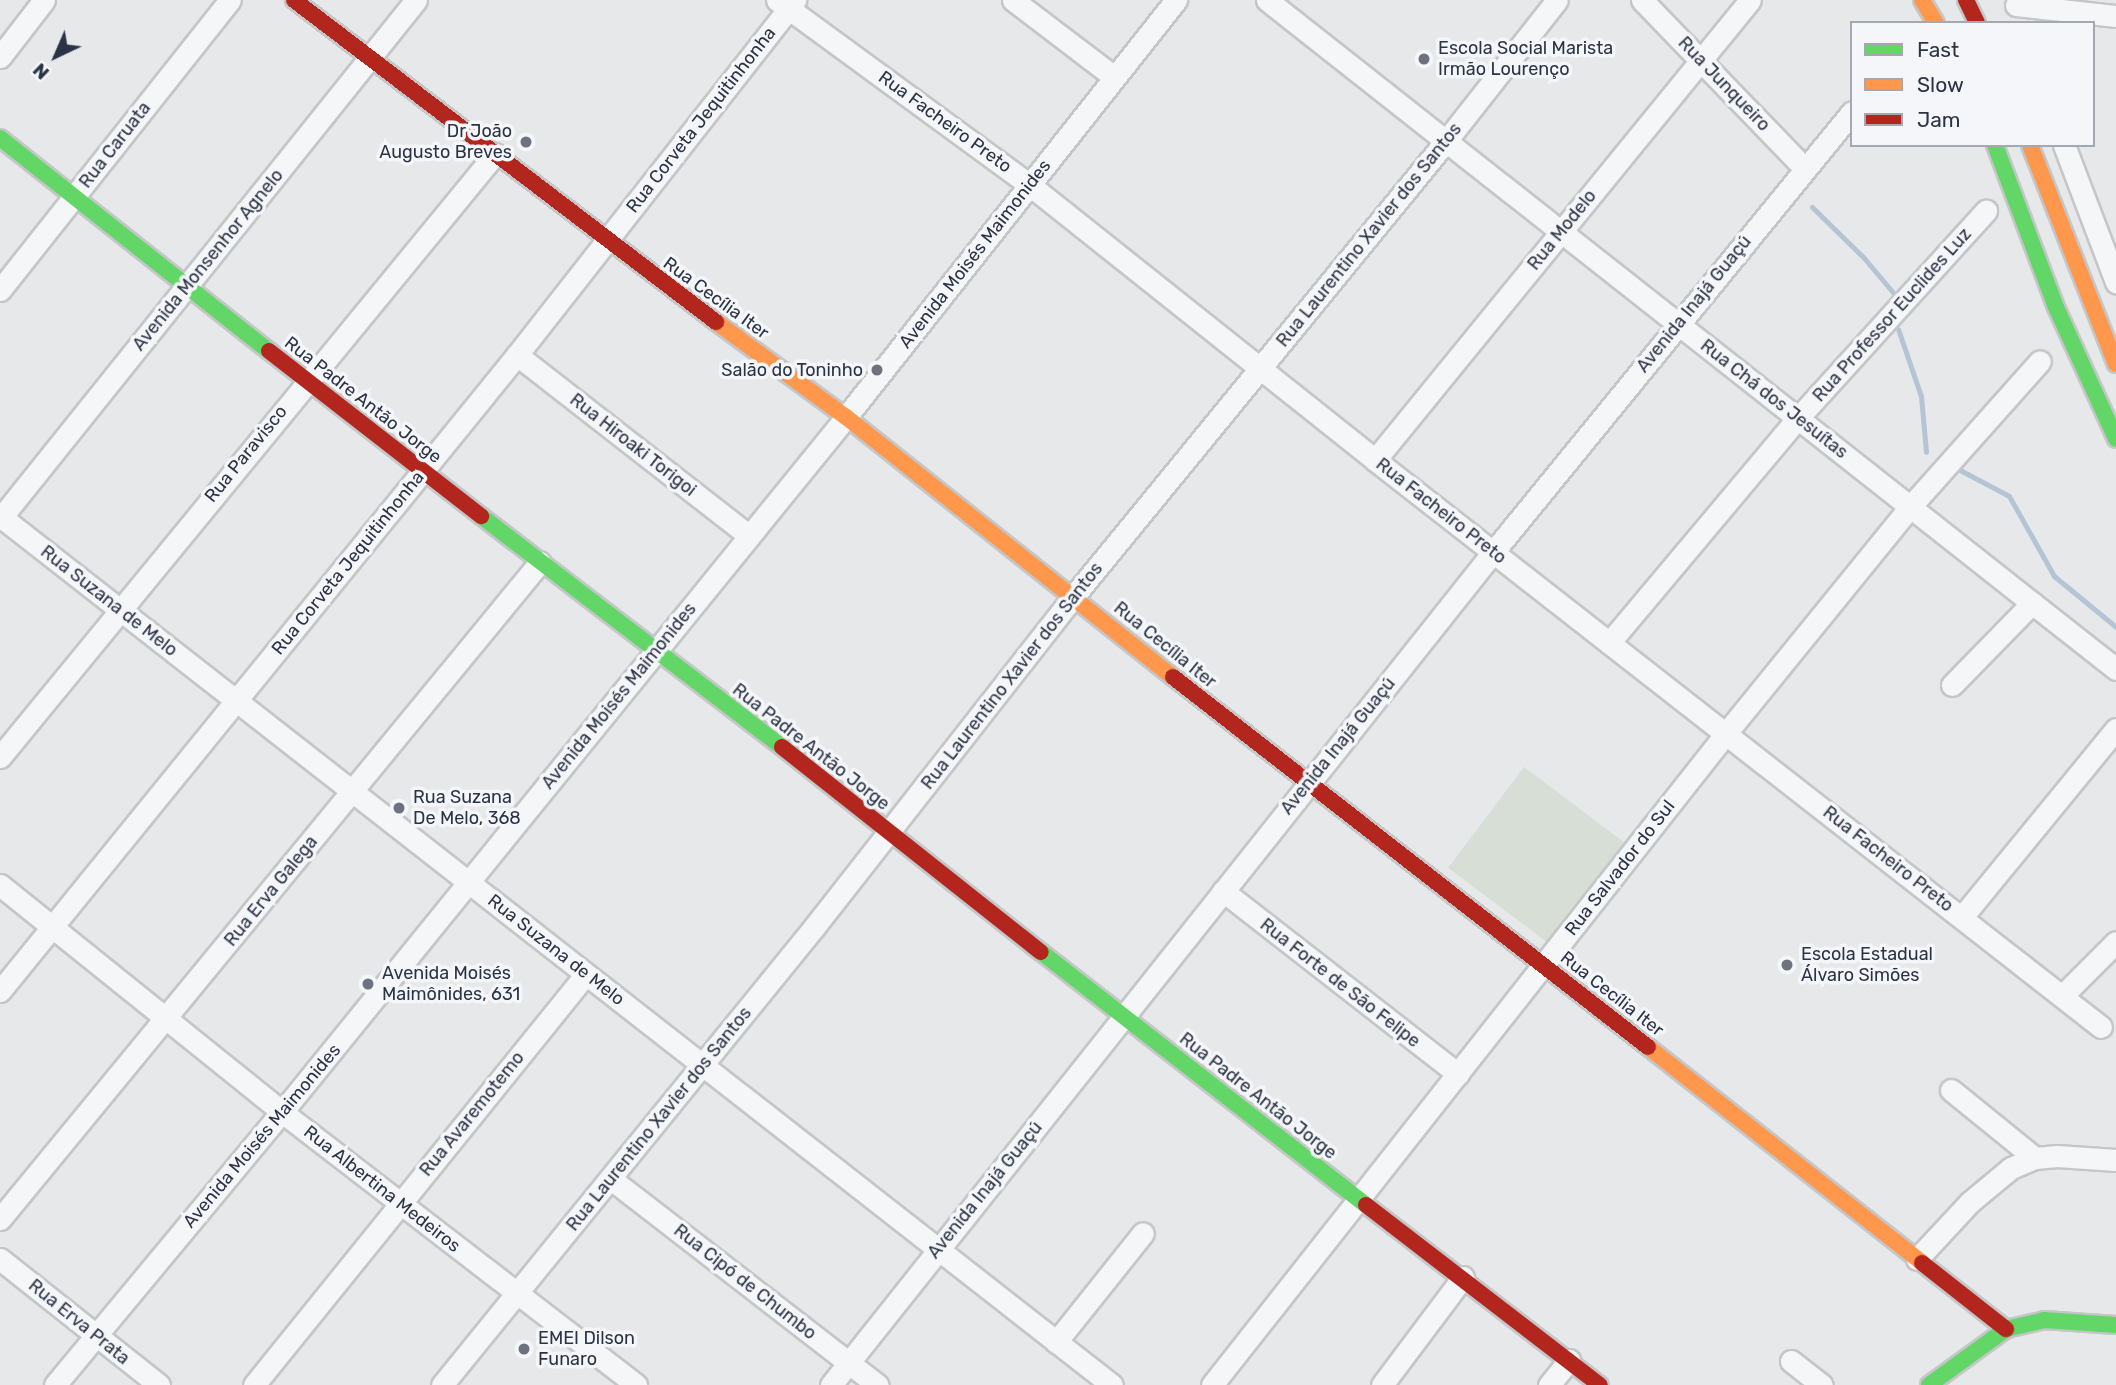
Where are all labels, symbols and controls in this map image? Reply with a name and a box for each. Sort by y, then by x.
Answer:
north arrow [21,21,91,91]
legend [1850,21,2095,147]
street label: Rua Corveta Jequitinhonha [622,23,780,217]
street label: Rua Junqueiro [1673,32,1775,136]
text: Fast [1917,37,1959,62]
place label: Escola Social Marista Irmão Lourenço [1438,38,1613,80]
marker: Escola Social Marista Irmão Lourenço [1416,51,1432,67]
text: N [28,58,54,84]
street label: Rua Facheiro Preto [874,66,1016,178]
text: Slow [1917,72,1964,97]
street label: Rua Caruata [75,98,155,192]
text: Jam [1917,107,1961,132]
street label: Rua Laurentino Xavier dos Santos [1272,119,1466,351]
place label: Dr João Augusto Breves [379,121,512,164]
marker: Dr João Augusto Breves [518,134,534,150]
street label: Avenida Moisés Maimonides [895,155,1055,353]
street label: Avenida Monsenhor Agnelo [128,165,288,355]
street label: Rua Modelo [1523,185,1601,275]
street label: Rua Professor Euclides Luz [1808,224,1976,406]
street label: Avenida Inajá Guaçú [1632,231,1756,377]
street label: Rua Cecília Iter [659,252,773,344]
street label: Rua Padre Antão Jorge [280,332,446,468]
street label: Rua Chá dos Jesuítas [1696,335,1852,463]
place label: Salão do Toninho [721,359,863,381]
marker: Salão do Toninho [869,362,885,378]
street label: Rua Hiroaki Torigoi [565,389,701,501]
street label: Rua Paravisco [200,401,292,507]
street label: Rua Facheiro Preto [1372,453,1510,569]
street label: Rua Corveta Jequitinhonha [267,467,429,659]
street label: Rua Suzana de Melo [36,541,182,661]
street label: Rua Laurentino Xavier dos Santos [917,558,1107,794]
street label: Rua Cecília Iter [1109,597,1221,693]
street label: Avenida Moisés Maimonides [537,598,701,794]
street label: Avenida Inajá Guaçú [1276,673,1400,819]
street label: Rua Padre Antão Jorge [728,679,894,815]
place label: Rua Suzana De Melo, 368 [413,787,521,830]
street label: Rua Salvador do Sul [1560,796,1680,940]
marker: Rua Suzana De Melo, 368 [391,800,407,816]
street label: Rua Facheiro Preto [1819,801,1957,917]
street label: Rua Erva Galega [220,831,322,951]
street label: Rua Suzana de Melo [483,890,629,1010]
street label: Rua Forte de São Felipe [1256,914,1424,1052]
place label: Escola Estadual Álvaro Simões [1801,944,1933,986]
street label: Rua Cecília Iter [1556,947,1668,1041]
marker: Escola Estadual Álvaro Simões [1779,957,1795,973]
place label: Avenida Moisés Maimônides, 631 [382,963,520,1006]
marker: Avenida Moisés Maimônides, 631 [360,976,376,992]
street label: Rua Laurentino Xavier dos Santos [562,1003,756,1235]
street label: Rua Padre Antão Jorge [1175,1028,1341,1164]
street label: Avenida Moisés Maimonides [179,1040,345,1232]
street label: Rua Avaremotemo [415,1047,529,1181]
street label: Avenida Inajá Guaçú [923,1117,1047,1263]
street label: Rua Albertina Medeiros [299,1121,465,1257]
street label: Rua Cipó de Chumbo [669,1220,821,1344]
street label: Rua Erva Prata [24,1275,134,1369]
place label: EMEI Dilson Funaro [538,1328,635,1370]
marker: EMEI Dilson Funaro [516,1341,532,1357]

